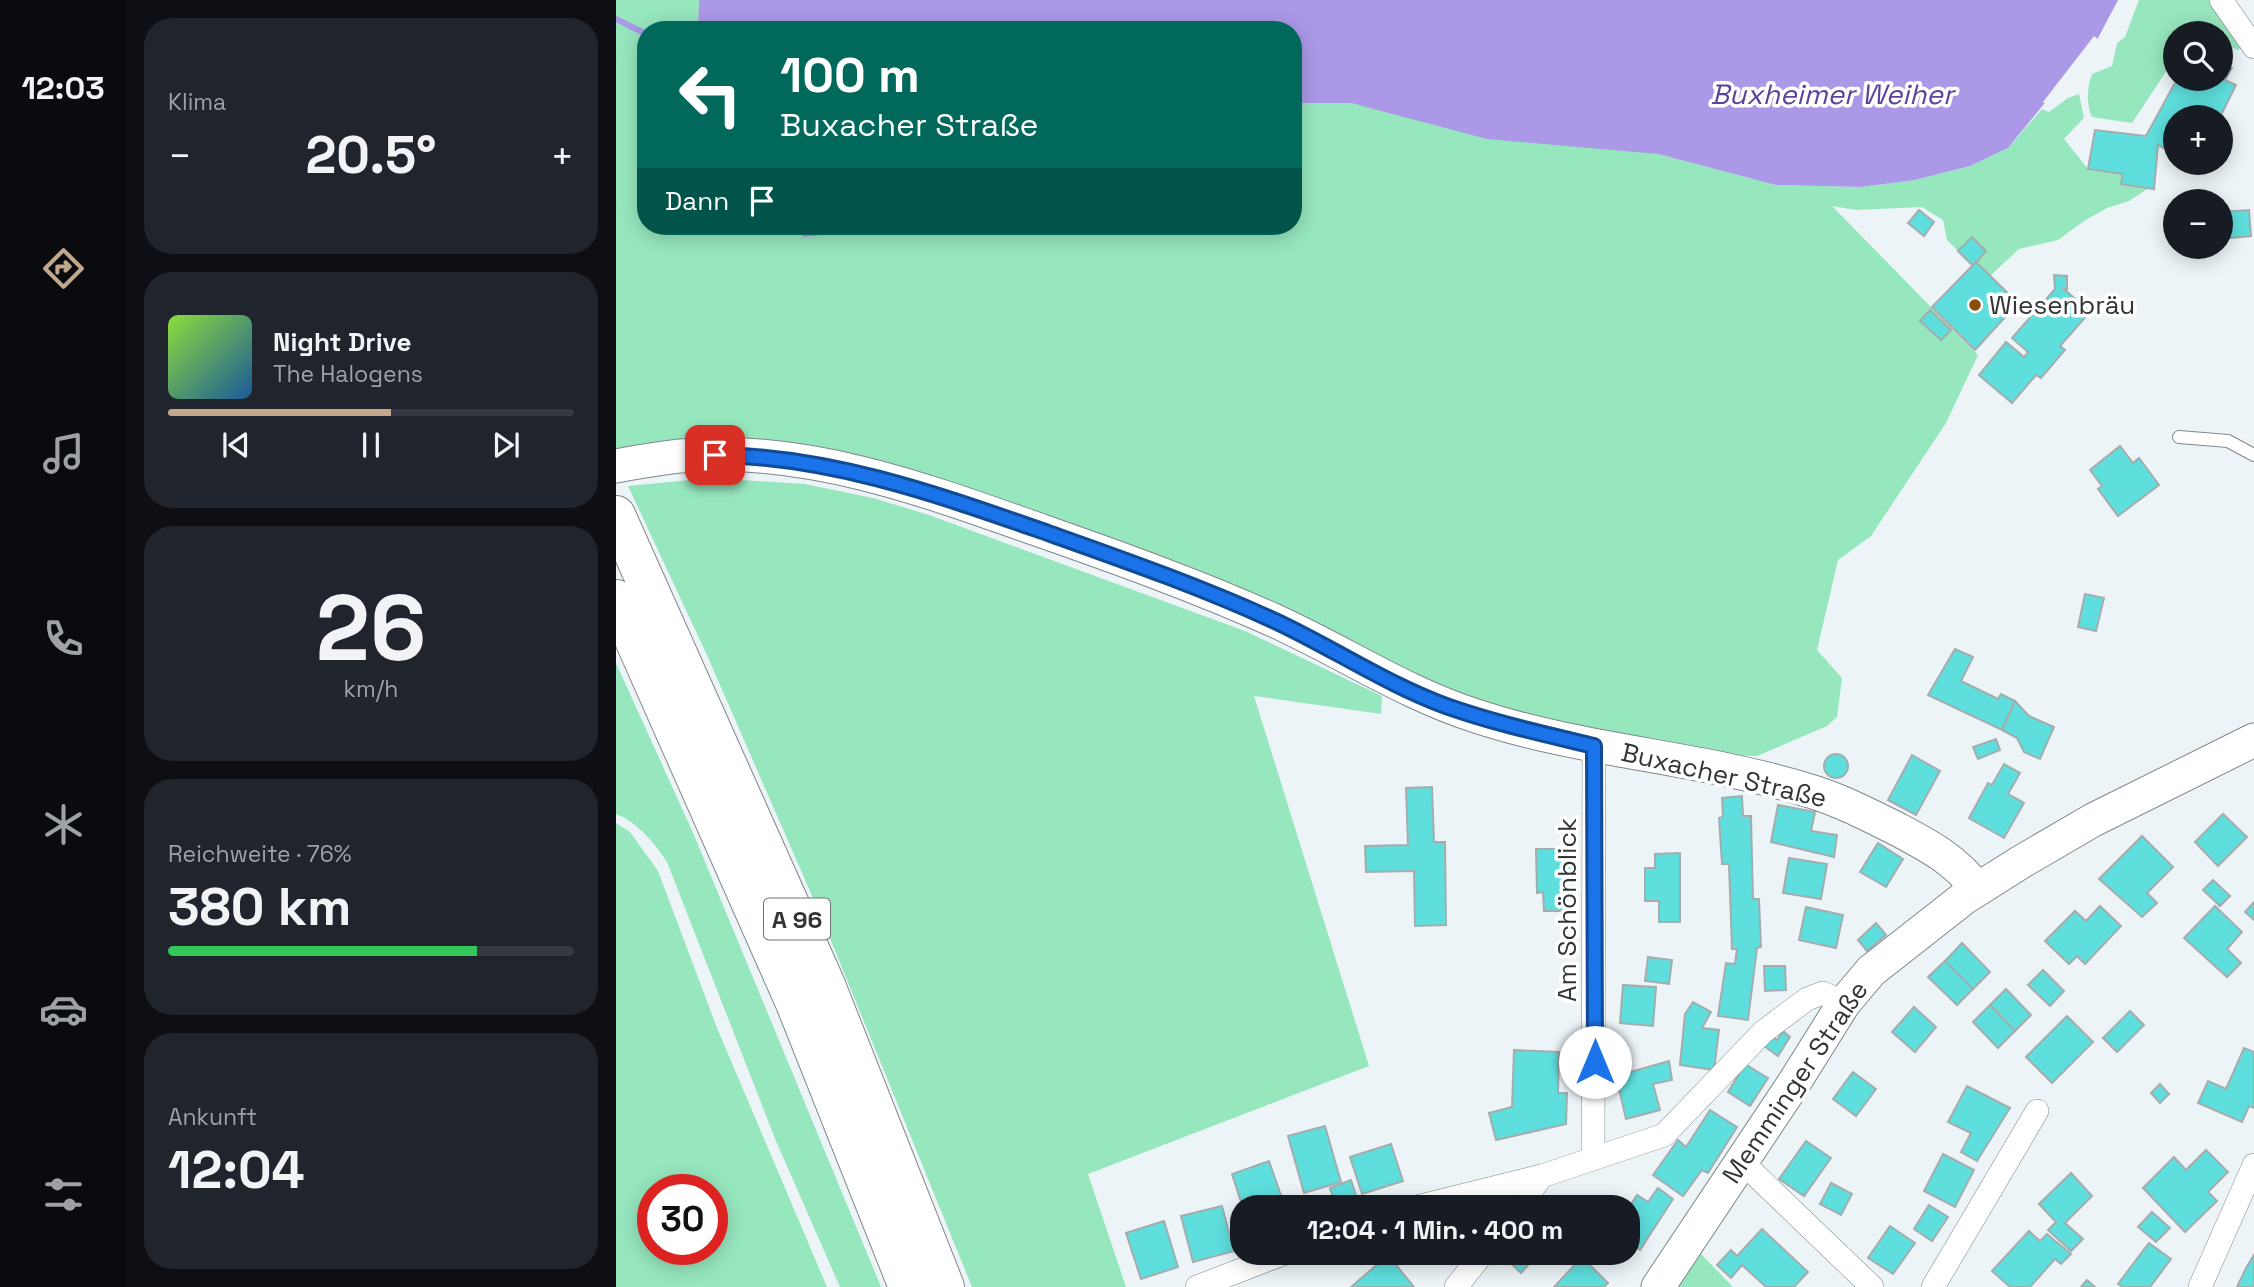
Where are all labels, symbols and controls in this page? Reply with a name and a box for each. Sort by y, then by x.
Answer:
map controls [2163,21,2233,259]
button: search [2163,21,2233,91]
text: 100 m [780,44,920,106]
icon: left [665,49,756,140]
text: 12:03 [21,68,105,108]
water label: Buxheimer Weiher [1711,76,1957,112]
text: Klima [168,87,226,117]
text: Buxacher Straße [780,105,1039,145]
button: + [2163,105,2233,175]
text: 20.5° [305,122,437,188]
text: − [168,132,192,180]
text: + [550,132,574,180]
icon: arrive [743,182,781,220]
text: Dann [665,184,729,218]
button: − [2163,189,2233,259]
icon: directions [39,244,88,293]
place label: Wiesenbräu [1989,288,2135,322]
marker: Wiesenbräu [1967,297,1983,313]
text: Night Drive [273,325,411,359]
text: The Halogens [273,359,423,389]
pin [685,425,745,485]
icon: previous [217,426,255,464]
icon: pause [352,426,390,464]
icon: next [487,426,525,464]
icon: music [39,429,88,478]
icon: arrive [696,436,734,474]
text: 26 [316,570,426,687]
icon: phone [39,614,88,663]
text: km/h [344,674,398,704]
street label: Buxacher Straße [1618,735,1830,815]
icon: climate [39,800,88,849]
street label: Am Schönblick [1550,818,1584,1002]
text: Reichweite · 76% [168,839,352,869]
text: 380 km [168,874,351,940]
road number: A 96 [764,898,830,939]
street label: Memminger Straße [1715,974,1875,1190]
icon: car [39,985,88,1034]
position arrow [1558,1025,1632,1099]
text: Ankunft [168,1102,257,1132]
text: 12:04 [168,1137,305,1203]
icon: filters [39,1170,88,1219]
speed limit sign: 30 [637,1174,728,1265]
text: 12:04 · 1 Min. · 400 m [1307,1213,1563,1247]

